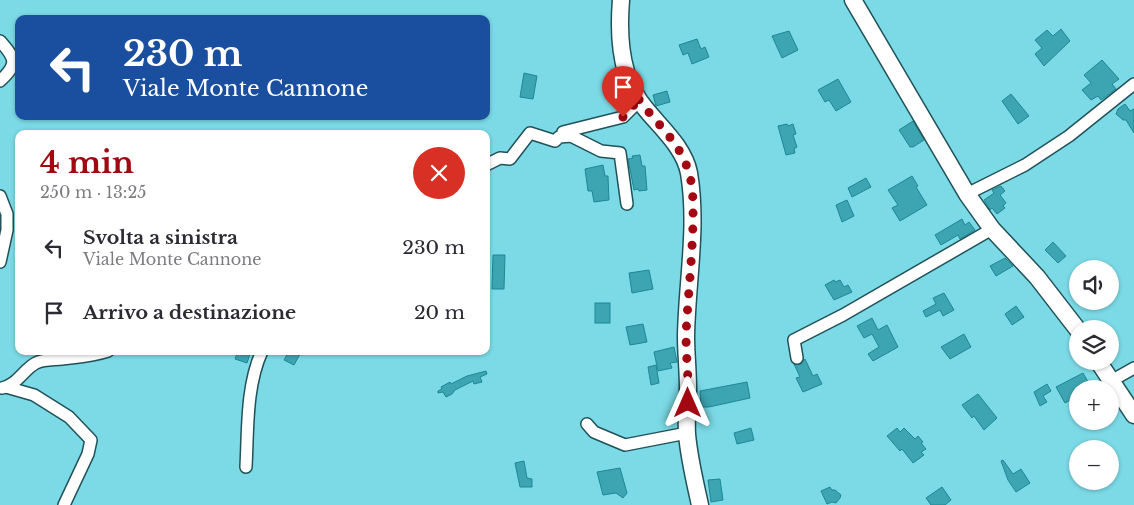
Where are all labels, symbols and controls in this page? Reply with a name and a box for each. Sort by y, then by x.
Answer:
text: 230 m [123,32,243,75]
icon: left [40,35,105,100]
pin [602,66,644,117]
icon: arrive [609,73,637,101]
text: Viale Monte Cannone [123,75,368,102]
text: 4 min [40,144,134,181]
button: close [413,147,465,199]
text: 250 m · 13:25 [40,182,146,202]
text: Svolta a sinistra [83,226,238,249]
icon: left [40,234,68,262]
text: 230 m [402,236,465,259]
text: Viale Monte Cannone [83,249,261,269]
map controls [1069,260,1119,490]
button: sound [1069,260,1119,310]
icon: arrive [40,299,68,327]
text: Arrivo a destinazione [83,301,296,324]
text: 20 m [414,301,465,324]
button: layers [1069,320,1119,370]
position arrow [661,376,713,428]
button: + [1069,380,1119,430]
button: − [1069,440,1119,490]

